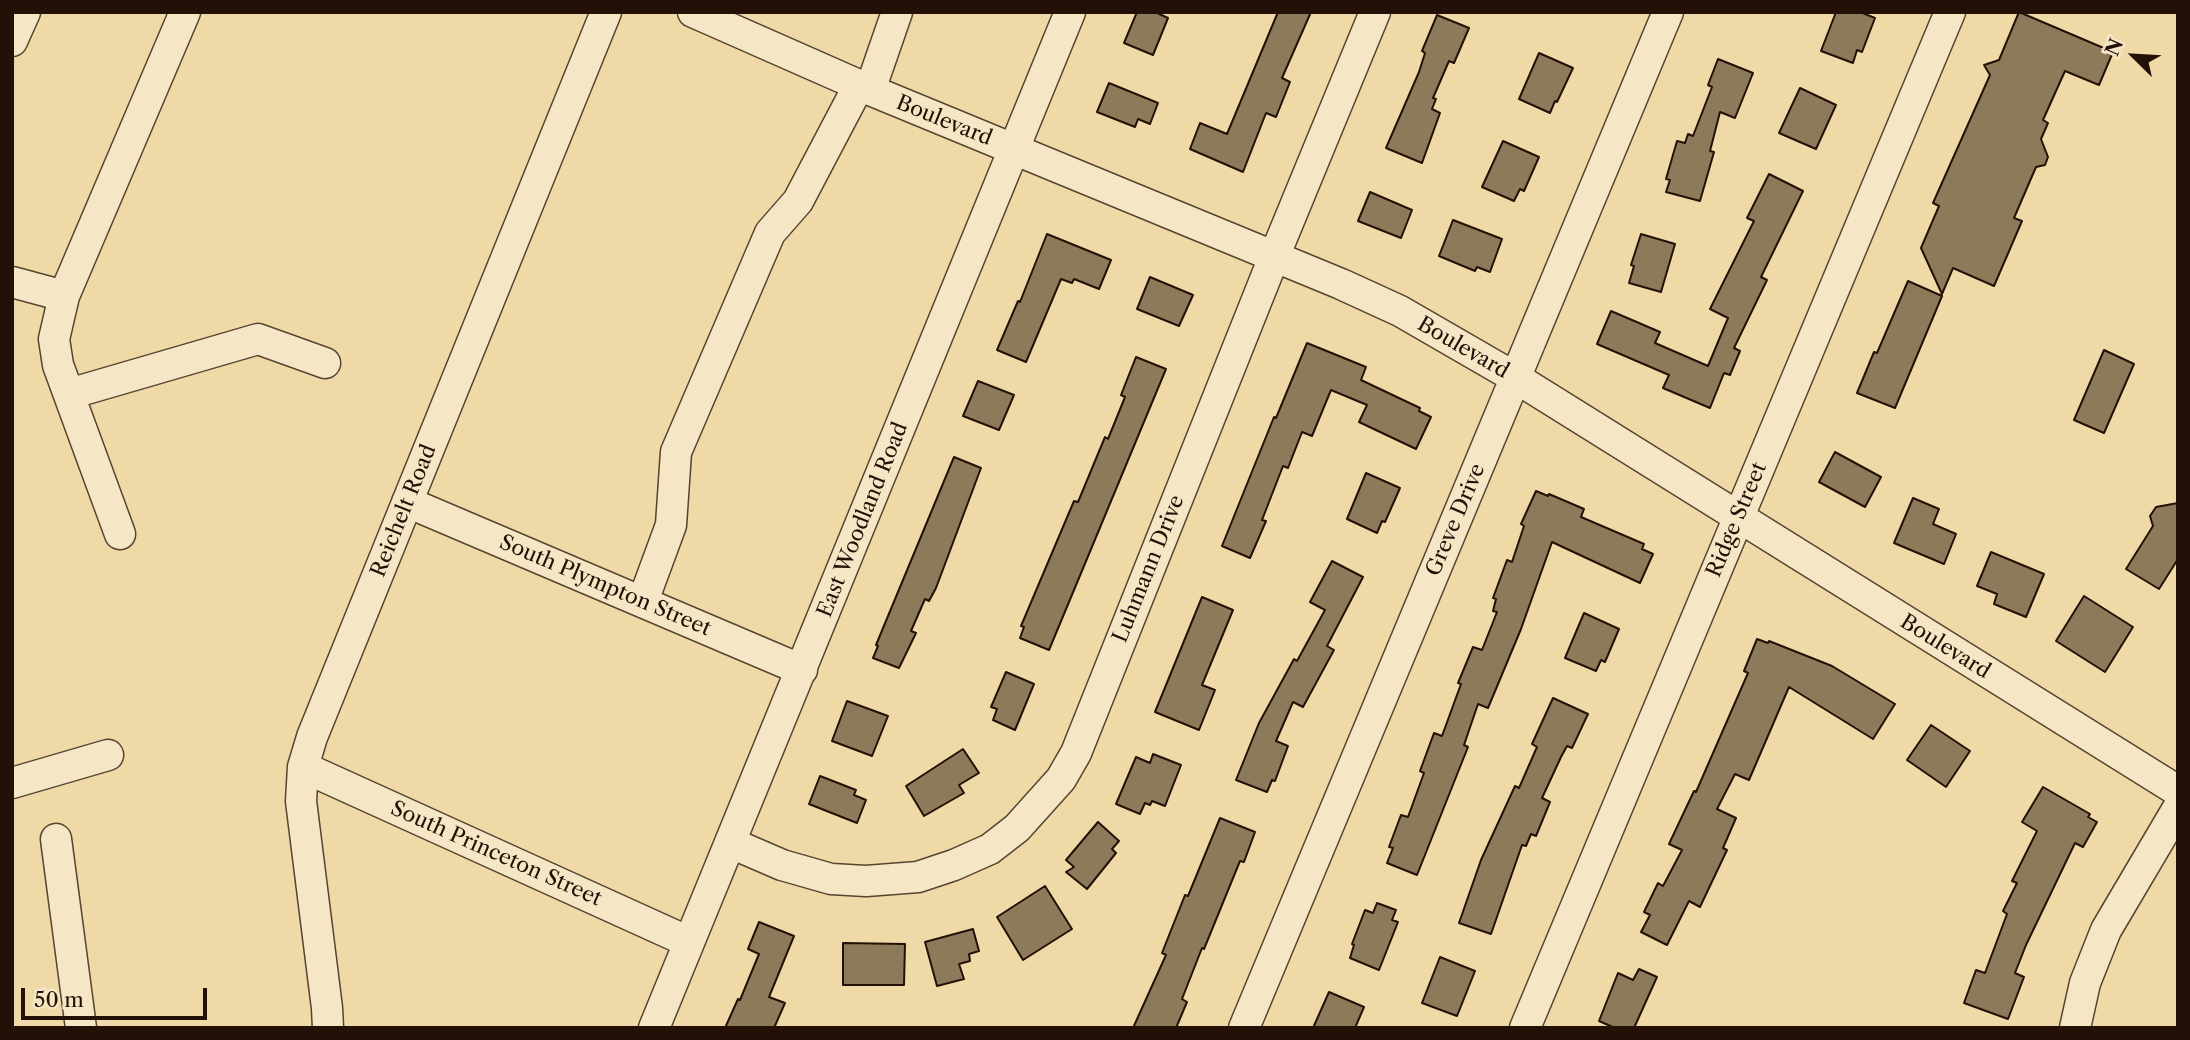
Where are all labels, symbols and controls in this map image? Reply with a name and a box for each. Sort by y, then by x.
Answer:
north arrow [2099,21,2169,91]
text: N [2100,35,2128,59]
street label: Boulevard [892,90,996,152]
street label: Boulevard [1413,312,1513,384]
street label: East Woodland Road [812,419,914,621]
street label: Reichelt Road [366,441,442,581]
street label: Ridge Street [1701,459,1773,581]
street label: Greve Drive [1421,460,1491,580]
street label: Luhmann Drive [1108,492,1190,646]
street label: South Plympton Street [495,530,715,642]
street label: Boulevard [1895,609,1995,685]
street label: South Princeton Street [387,796,605,912]
scale bar [24,974,210,1018]
text: 50 m [34,987,84,1012]

